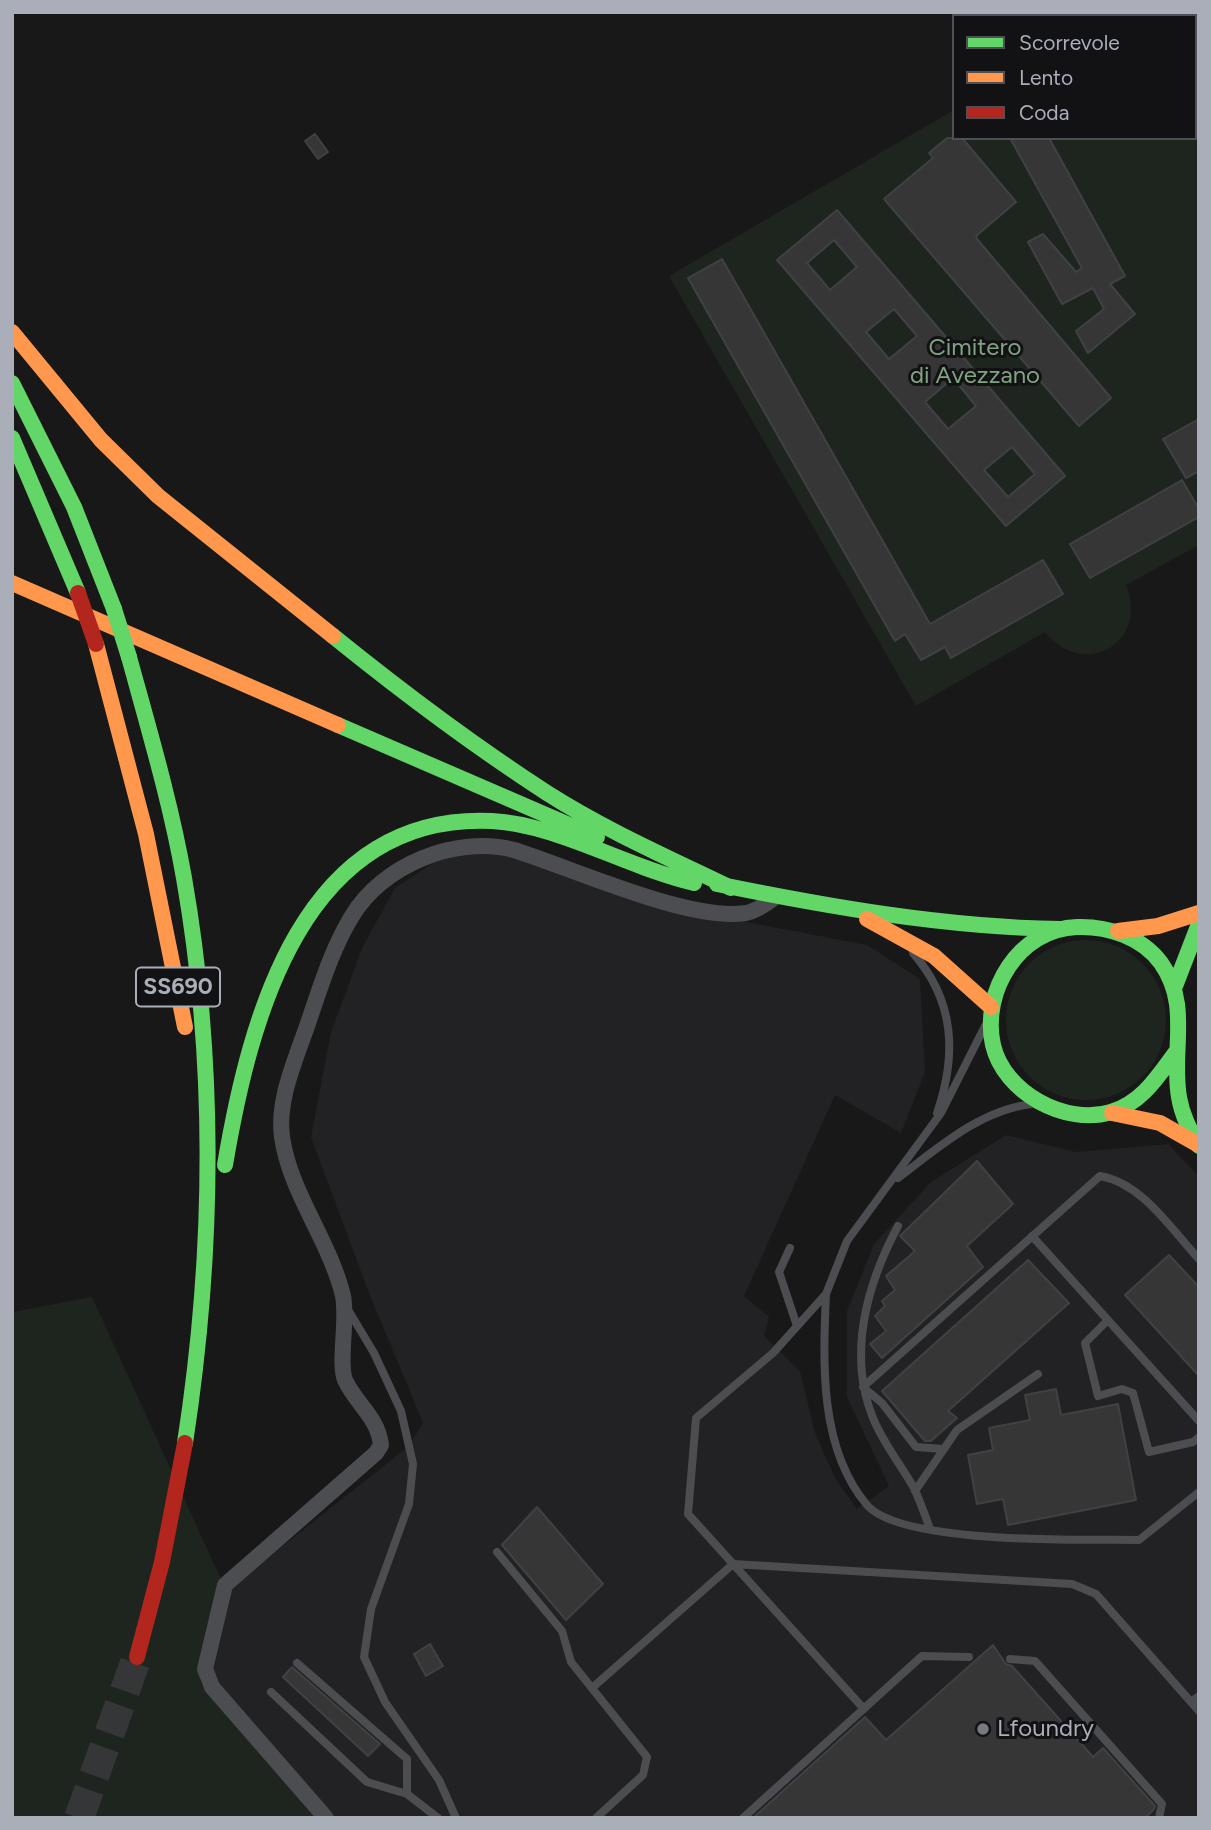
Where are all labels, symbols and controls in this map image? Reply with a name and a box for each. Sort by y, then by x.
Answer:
legend [952,14,1197,140]
text: Scorrevole [1019,30,1120,55]
text: Lento [1019,65,1073,90]
text: Coda [1019,100,1069,125]
park label: Cimitero di Avezzano [910,334,1040,390]
road number: SS690 [136,968,220,1006]
place label: Lfoundry [997,1715,1094,1743]
marker: Lfoundry [975,1721,991,1737]

